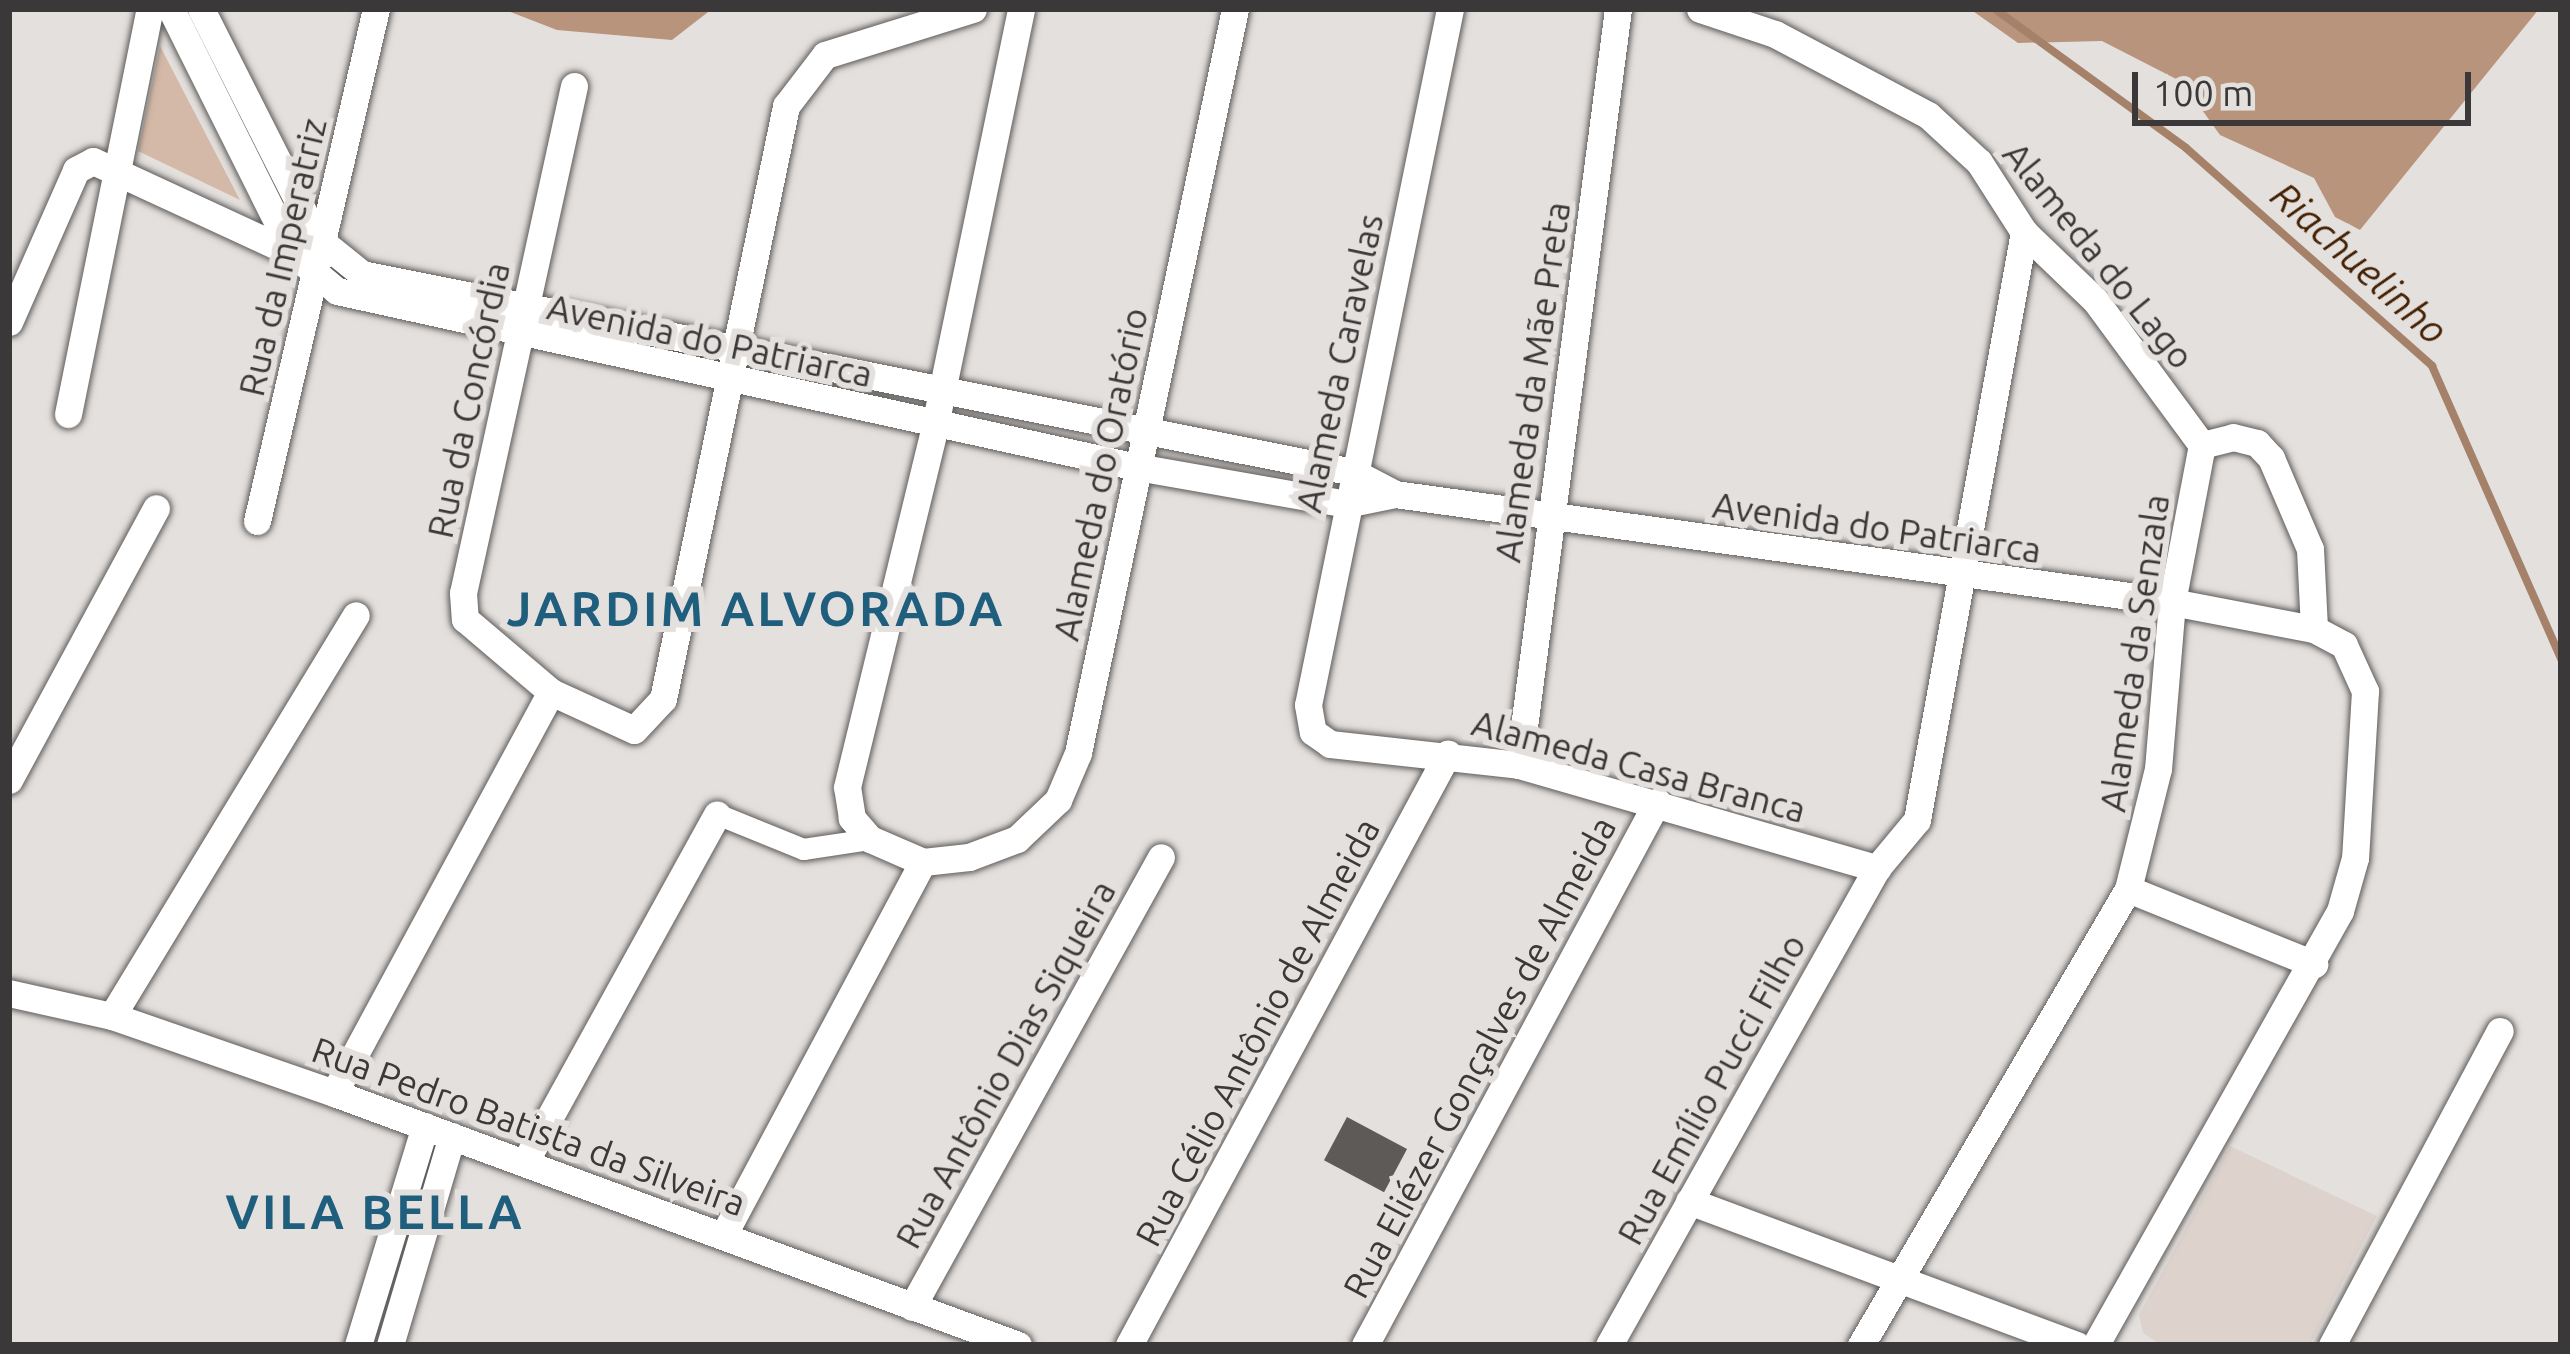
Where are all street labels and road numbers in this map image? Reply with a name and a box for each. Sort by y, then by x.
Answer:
street label: Rua da Imperatriz [229,114,335,400]
street label: Alameda do Lago [1994,133,2204,377]
street label: Alameda da Mãe Preta [1485,199,1579,565]
street label: Alameda Caravelas [1286,210,1392,516]
street label: Rua da Concórdia [418,258,518,542]
street label: Avenida do Patriarca [543,284,877,396]
street label: Alameda do Oratório [1044,304,1156,644]
street label: Avenida do Patriarca [1710,483,2044,571]
street label: Alameda da Senzala [2090,491,2178,815]
street label: Alameda Casa Branca [1467,701,1811,831]
street label: Rua Eliézer Gonçalves de Almeida [1334,809,1624,1305]
street label: Rua Célio Antônio de Almeida [1126,811,1388,1253]
street label: Rua Antônio Dias Siqueira [886,873,1124,1255]
street label: Rua Emílio Pucci Filho [1608,926,1814,1252]
street label: Rua Pedro Batista da Silveira [306,1027,752,1225]

